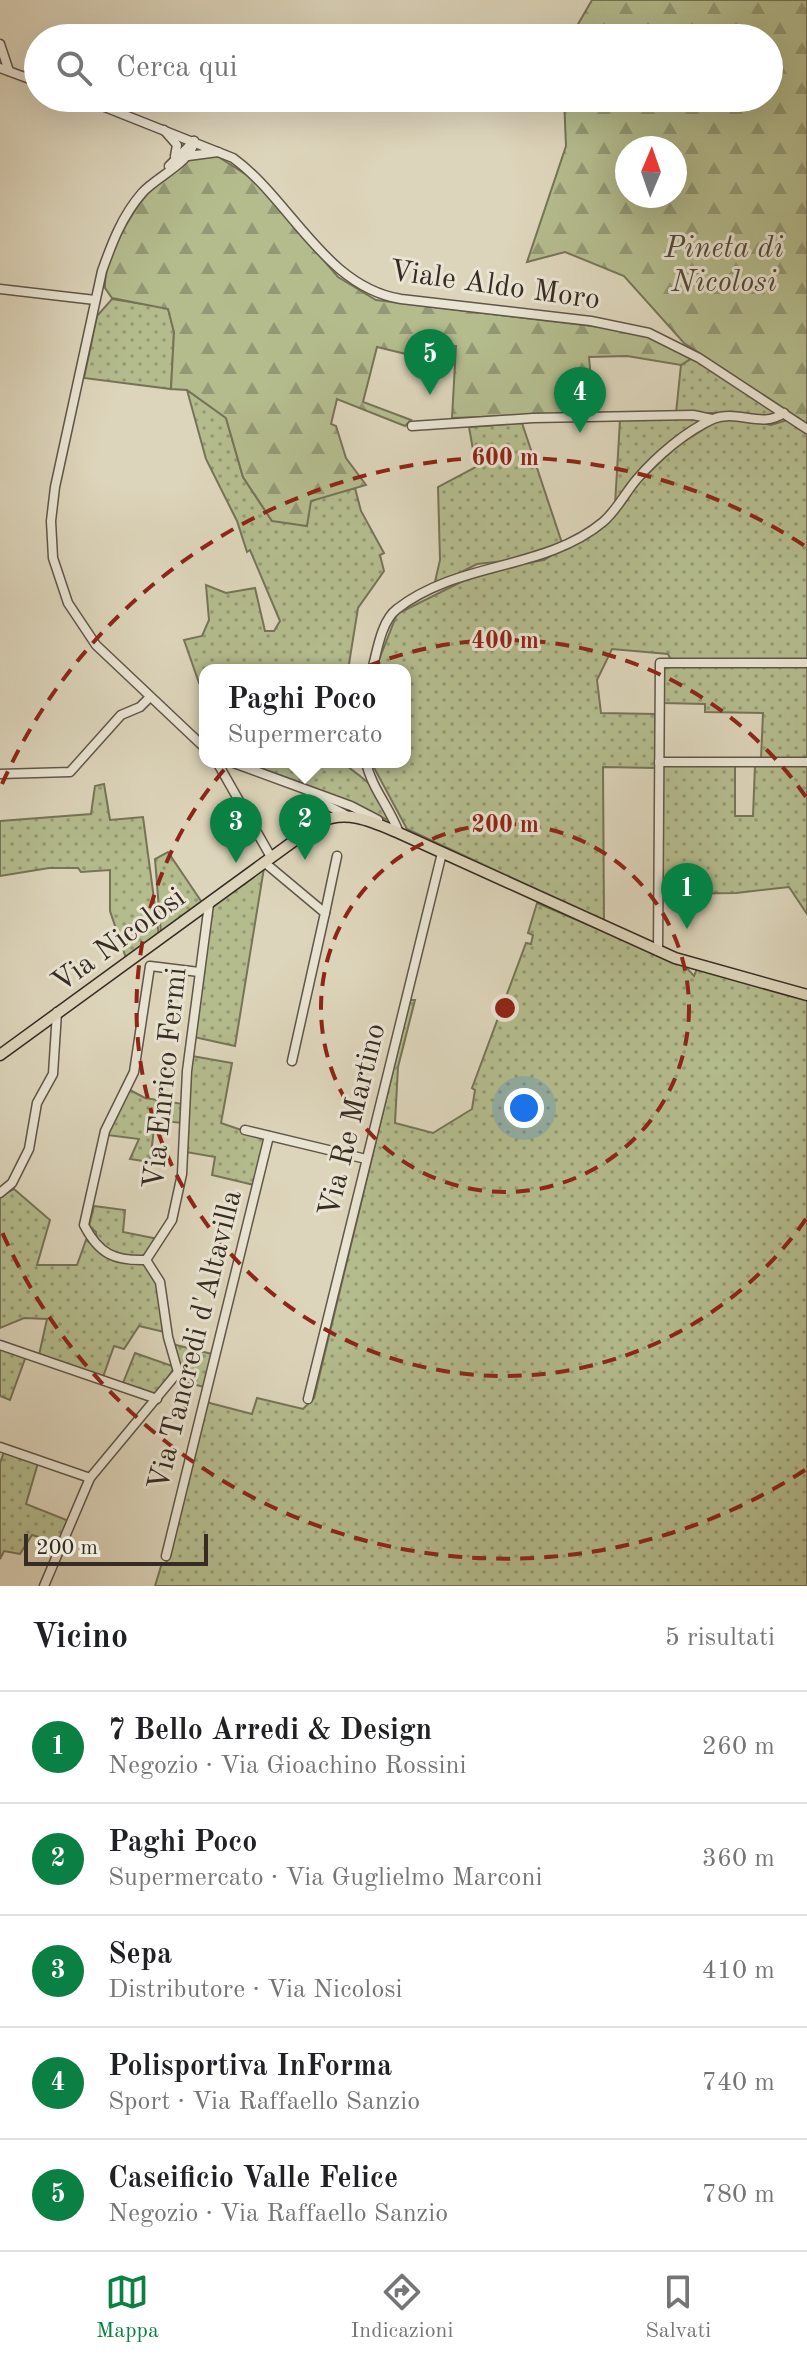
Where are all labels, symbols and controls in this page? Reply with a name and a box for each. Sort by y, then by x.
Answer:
search box [24,24,783,112]
icon: search [52,46,96,90]
text: Cerca qui [116,53,238,83]
north arrow [615,136,687,208]
park label: Pineta di Nicolosi [663,234,784,298]
street label: Viale Aldo Moro [388,256,602,316]
pin: 5 [404,329,456,395]
pin: 4 [554,367,606,433]
text: 600 m [471,447,539,471]
text: 400 m [471,630,539,654]
popup [199,664,411,768]
text: Paghi Poco [227,685,377,715]
text: Supermercato [227,722,383,748]
pin: 2 [279,794,331,860]
pin: 3 [210,797,262,863]
text: 200 m [471,814,539,838]
pin: 1 [661,863,713,929]
street label: Via Nicolosi [47,883,191,999]
street label: Via Enrico Fermi [139,966,193,1191]
centre of rings [491,994,519,1022]
street label: Via Re Martino [314,1020,392,1221]
your location [504,1088,544,1128]
street label: Via Tancredi d'Altavilla [144,1187,248,1494]
scale bar [24,1530,208,1566]
text: 200 m [36,1537,98,1559]
text: Vicino [32,1621,128,1655]
text: 5 risultati [665,1625,775,1651]
text: 7 Bello Arredi & Design [108,1716,432,1746]
text: 1 [50,1734,66,1760]
text: 260 m [702,1734,775,1760]
text: Negozio · Via Gioachino Rossini [108,1753,467,1779]
text: Paghi Poco [108,1828,257,1858]
text: 2 [50,1846,66,1872]
text: 360 m [702,1846,775,1872]
text: Supermercato · Via Guglielmo Marconi [108,1865,543,1891]
text: Sepa [108,1940,172,1970]
text: 3 [50,1958,66,1984]
text: 410 m [702,1958,775,1984]
text: Distributore · Via Nicolosi [108,1977,403,2003]
text: Polisportiva InForma [108,2052,392,2082]
text: 4 [50,2070,66,2096]
text: 740 m [702,2070,775,2096]
text: Sport · Via Raffaello Sanzio [108,2089,420,2115]
text: Caseificio Valle Felice [108,2164,398,2194]
text: 5 [50,2182,66,2208]
text: 780 m [702,2182,775,2208]
text: Negozio · Via Raffaello Sanzio [108,2201,448,2227]
tab: Mappa [96,2270,159,2345]
tab: Indicazioni [351,2270,453,2345]
tab: Salvati [645,2270,711,2345]

